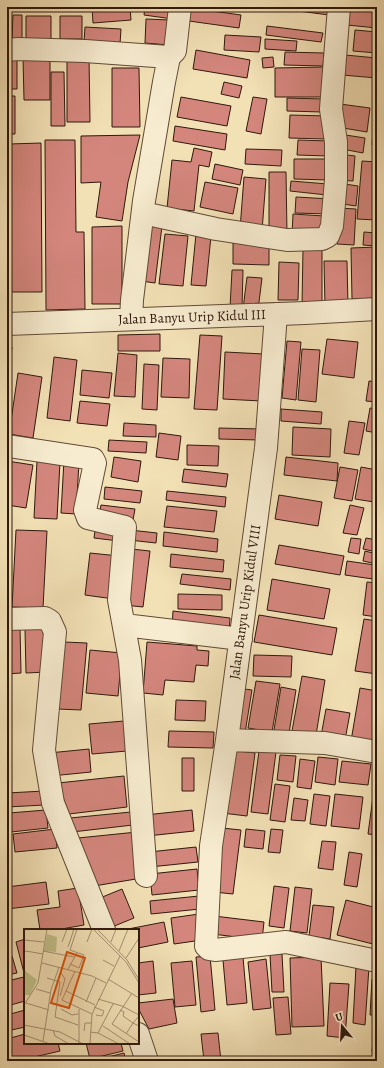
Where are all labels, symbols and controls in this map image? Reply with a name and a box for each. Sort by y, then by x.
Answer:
street label: Jalan Banyu Urip Kidul III [118,305,266,329]
street label: Jalan Banyu Urip Kidul VIII [225,523,265,681]
inset map [24,929,139,1044]
north arrow [322,1006,362,1046]
text: U [333,1008,346,1025]

